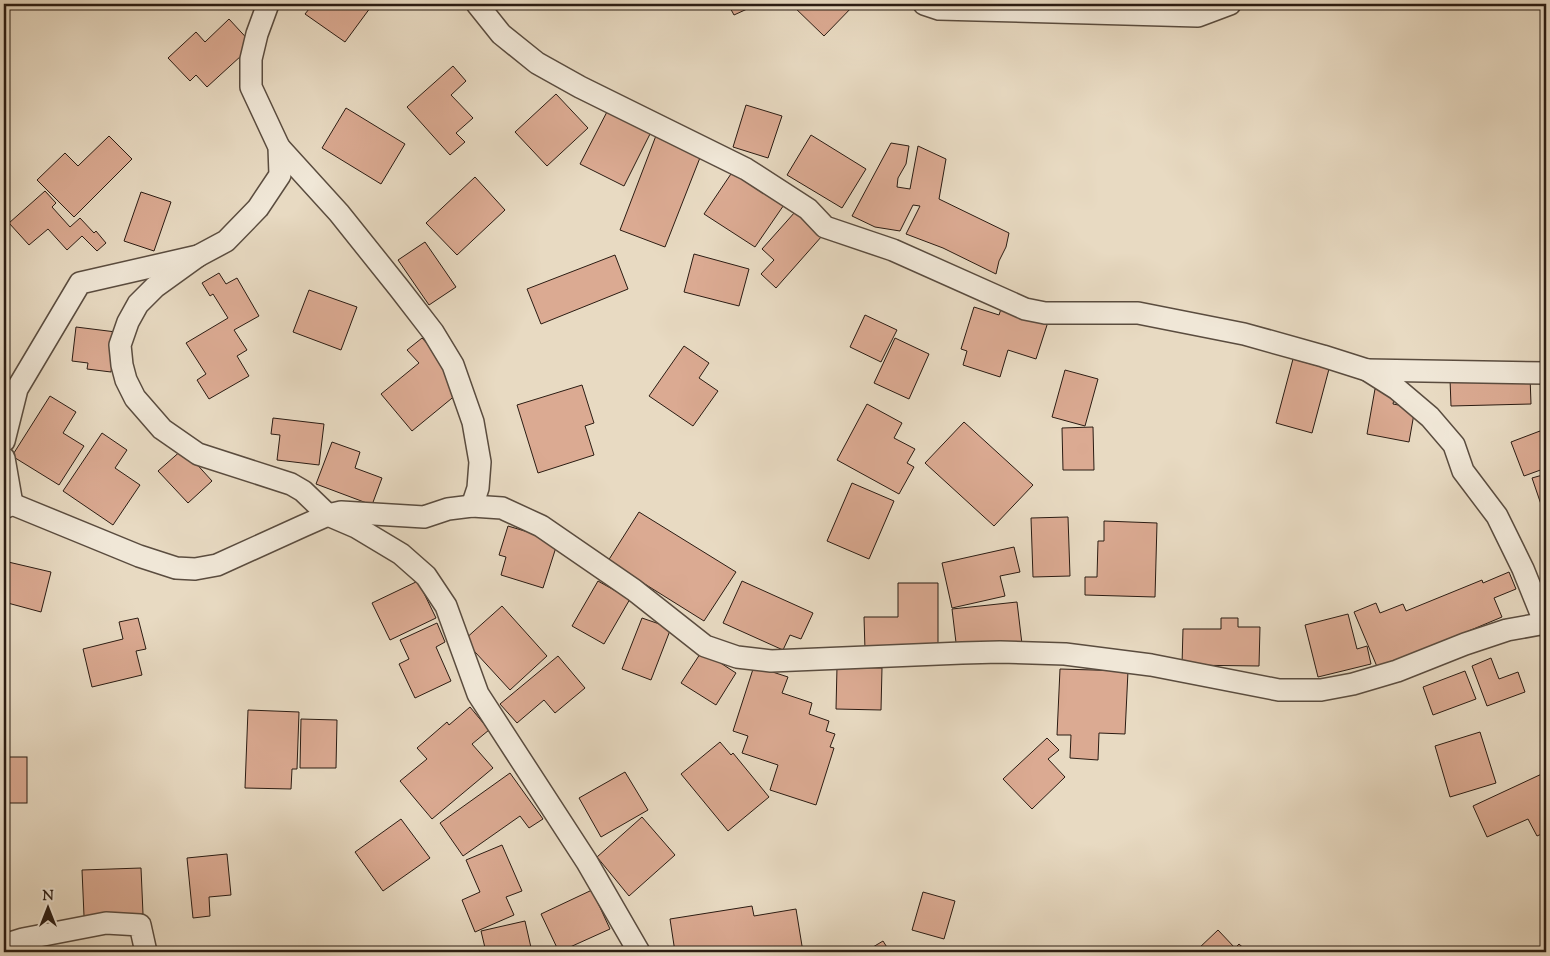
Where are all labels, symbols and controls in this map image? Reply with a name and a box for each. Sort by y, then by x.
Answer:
north arrow [22,884,72,934]
text: N [42,887,54,907]

